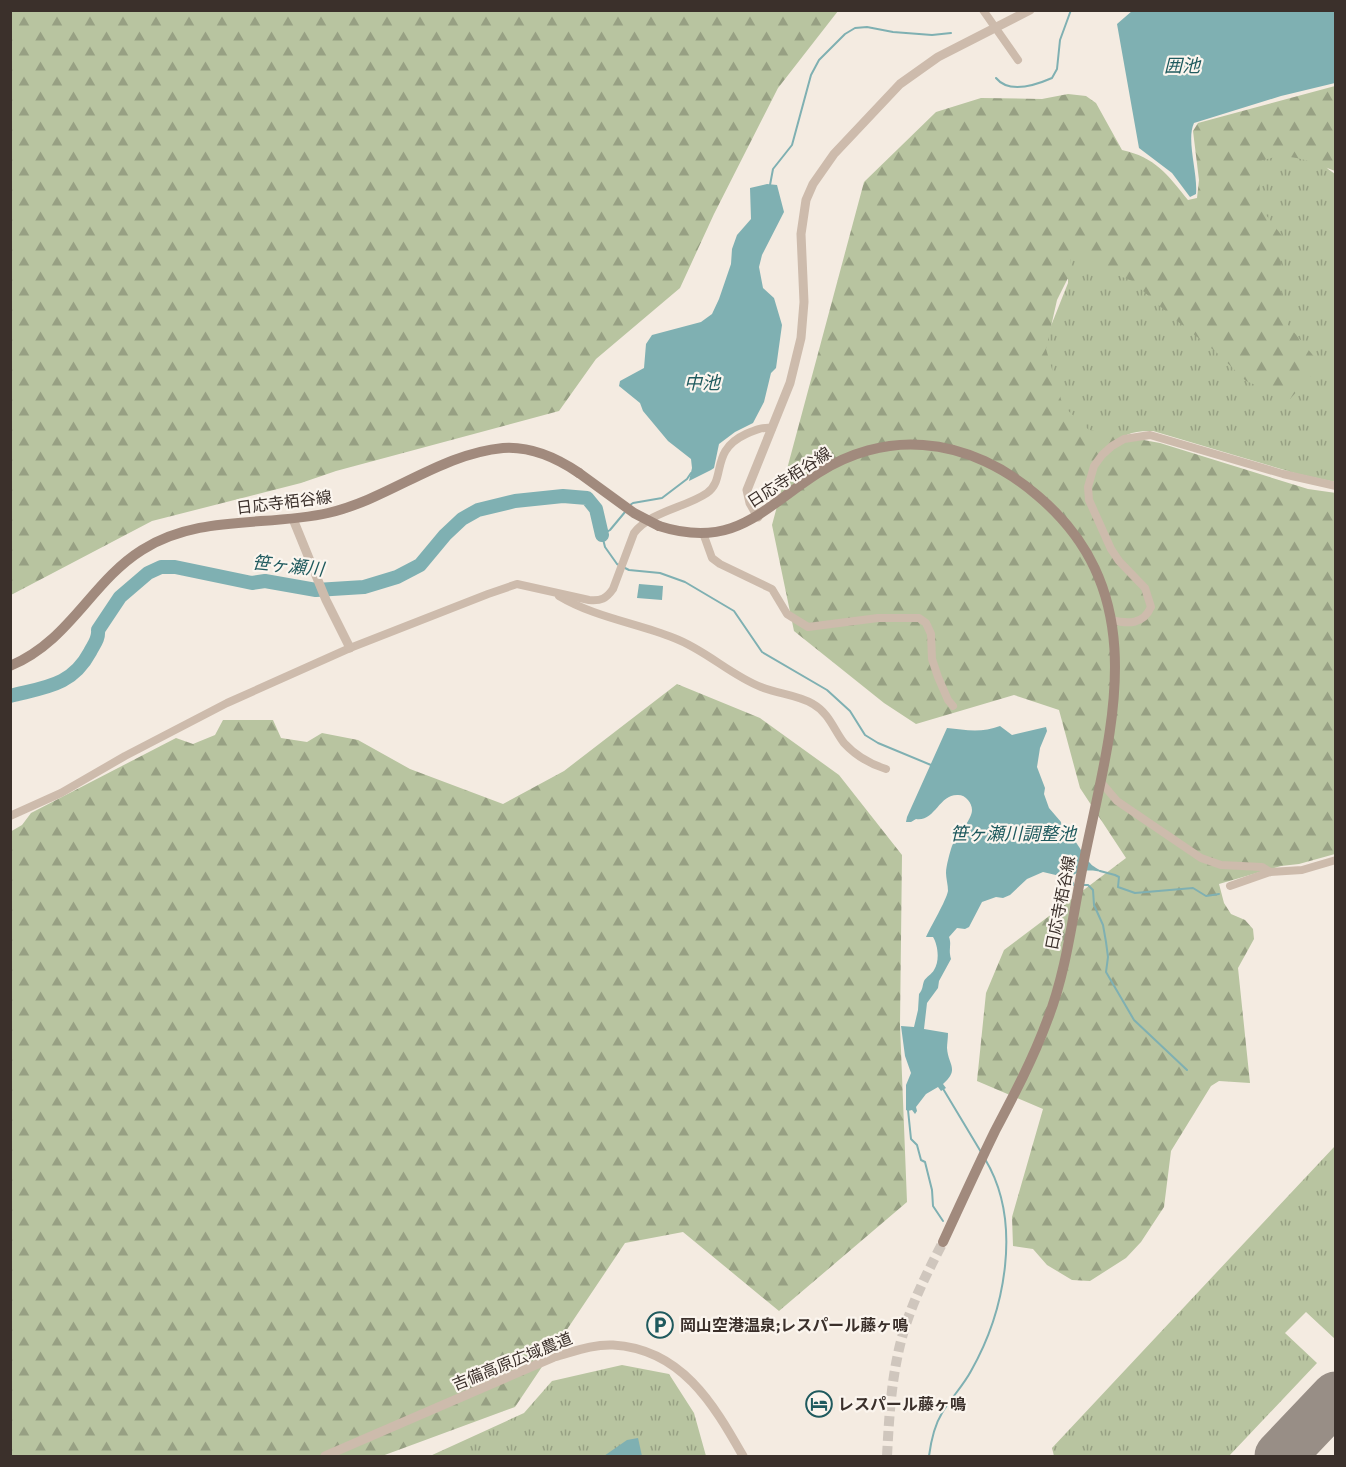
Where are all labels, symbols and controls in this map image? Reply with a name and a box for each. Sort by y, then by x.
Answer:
water label: 囲池 [1164,54,1202,76]
water label: 中池 [684,371,722,393]
street label: 日応寺栢谷線 [743,442,834,511]
street label: 日応寺栢谷線 [235,486,333,517]
water label: 笹ヶ瀬川 [251,550,327,580]
water label: 笹ヶ瀬川調整池 [950,822,1078,844]
street label: 日応寺栢谷線 [1041,854,1078,952]
parking icon: 岡山空港温泉;レスパール藤ヶ鳴 [645,1310,675,1340]
place label: 岡山空港温泉;レスパール藤ヶ鳴 [680,1315,908,1334]
street label: 吉備高原広域農道 [449,1328,575,1393]
hotel icon: レスパール藤ヶ鳴 [804,1389,834,1419]
place label: レスパール藤ヶ鳴 [838,1394,966,1413]

